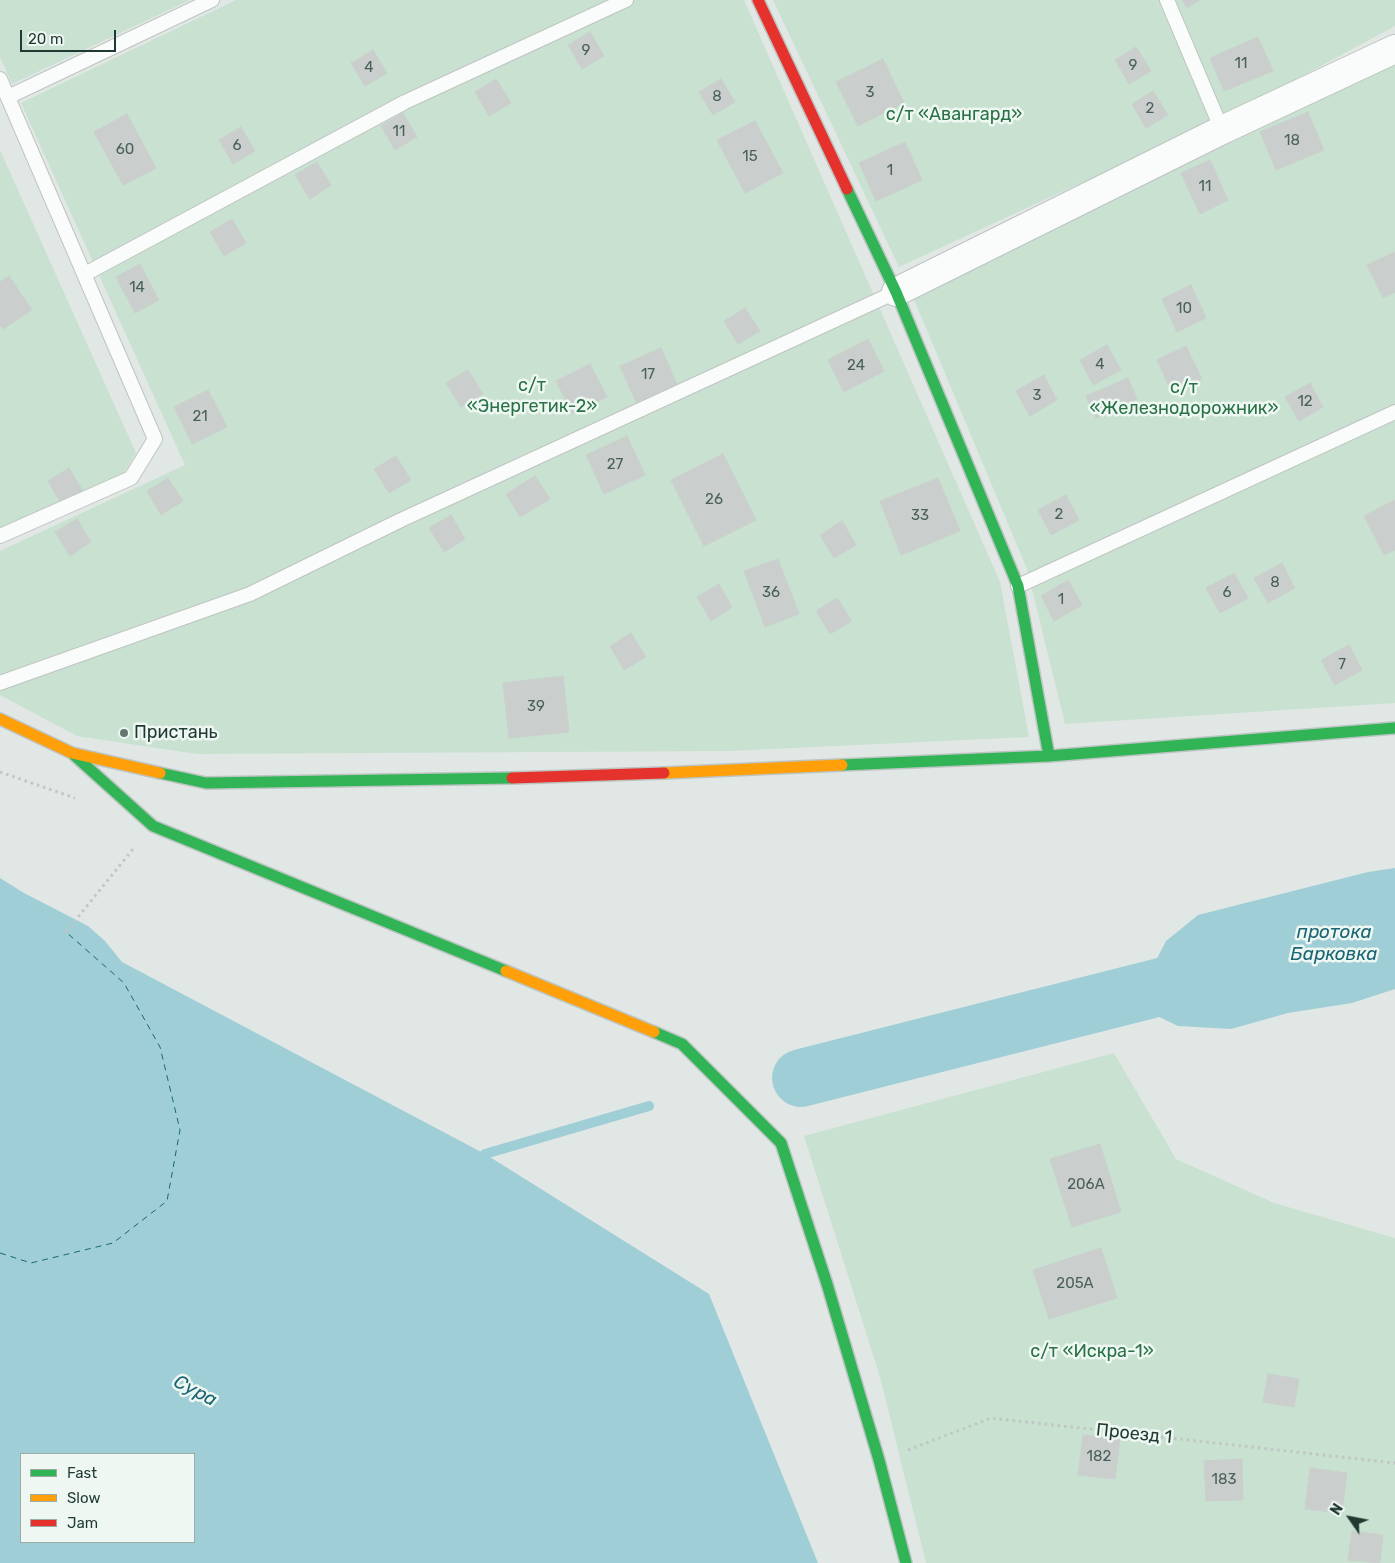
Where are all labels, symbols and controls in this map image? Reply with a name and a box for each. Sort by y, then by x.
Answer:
scale bar [22,20,119,52]
text: 20 m [28,30,63,48]
house number: 9 [582,42,590,60]
house number: 11 [1235,55,1247,73]
house number: 9 [1129,57,1137,75]
house number: 4 [364,59,374,77]
house number: 3 [865,84,875,102]
house number: 8 [712,88,722,106]
house number: 2 [1146,100,1154,118]
park label: с/т «Авангард» [886,104,1022,126]
house number: 11 [393,123,405,141]
house number: 18 [1284,132,1300,150]
house number: 6 [232,137,242,155]
house number: 60 [116,141,134,159]
house number: 15 [742,148,758,166]
house number: 1 [887,162,893,180]
house number: 11 [1199,178,1211,196]
house number: 14 [129,279,145,297]
house number: 10 [1176,300,1192,318]
house number: 4 [1095,356,1105,374]
house number: 24 [847,357,865,375]
house number: 17 [641,366,655,384]
park label: с/т «Энергетик-2» [467,375,597,418]
park label: с/т «Железнодорожник» [1090,377,1278,419]
house number: 3 [1032,387,1042,405]
house number: 12 [1297,393,1313,411]
house number: 21 [192,408,208,426]
house number: 27 [607,456,623,474]
house number: 26 [705,491,723,509]
house number: 2 [1055,506,1063,524]
house number: 33 [911,507,929,525]
house number: 8 [1270,574,1280,592]
house number: 36 [762,584,780,602]
house number: 6 [1222,584,1232,602]
house number: 1 [1058,591,1064,609]
house number: 7 [1338,656,1346,674]
house number: 39 [527,698,545,716]
place label: Пристань [134,722,218,744]
marker: Пристань [118,727,130,739]
water label: протока Барковка [1291,922,1377,966]
house number: 206А [1067,1176,1105,1194]
house number: 205А [1056,1275,1094,1293]
park label: с/т «Искра-1» [1030,1341,1154,1363]
water label: Сура [170,1370,220,1412]
street label: Проезд 1 [1095,1419,1173,1449]
house number: 182 [1087,1448,1111,1466]
legend [20,1453,195,1543]
text: Fast [67,1464,97,1482]
house number: 183 [1212,1471,1236,1489]
text: Slow [67,1489,100,1507]
north arrow [1325,1493,1375,1543]
text: N [1327,1501,1347,1518]
text: Jam [67,1514,98,1532]

